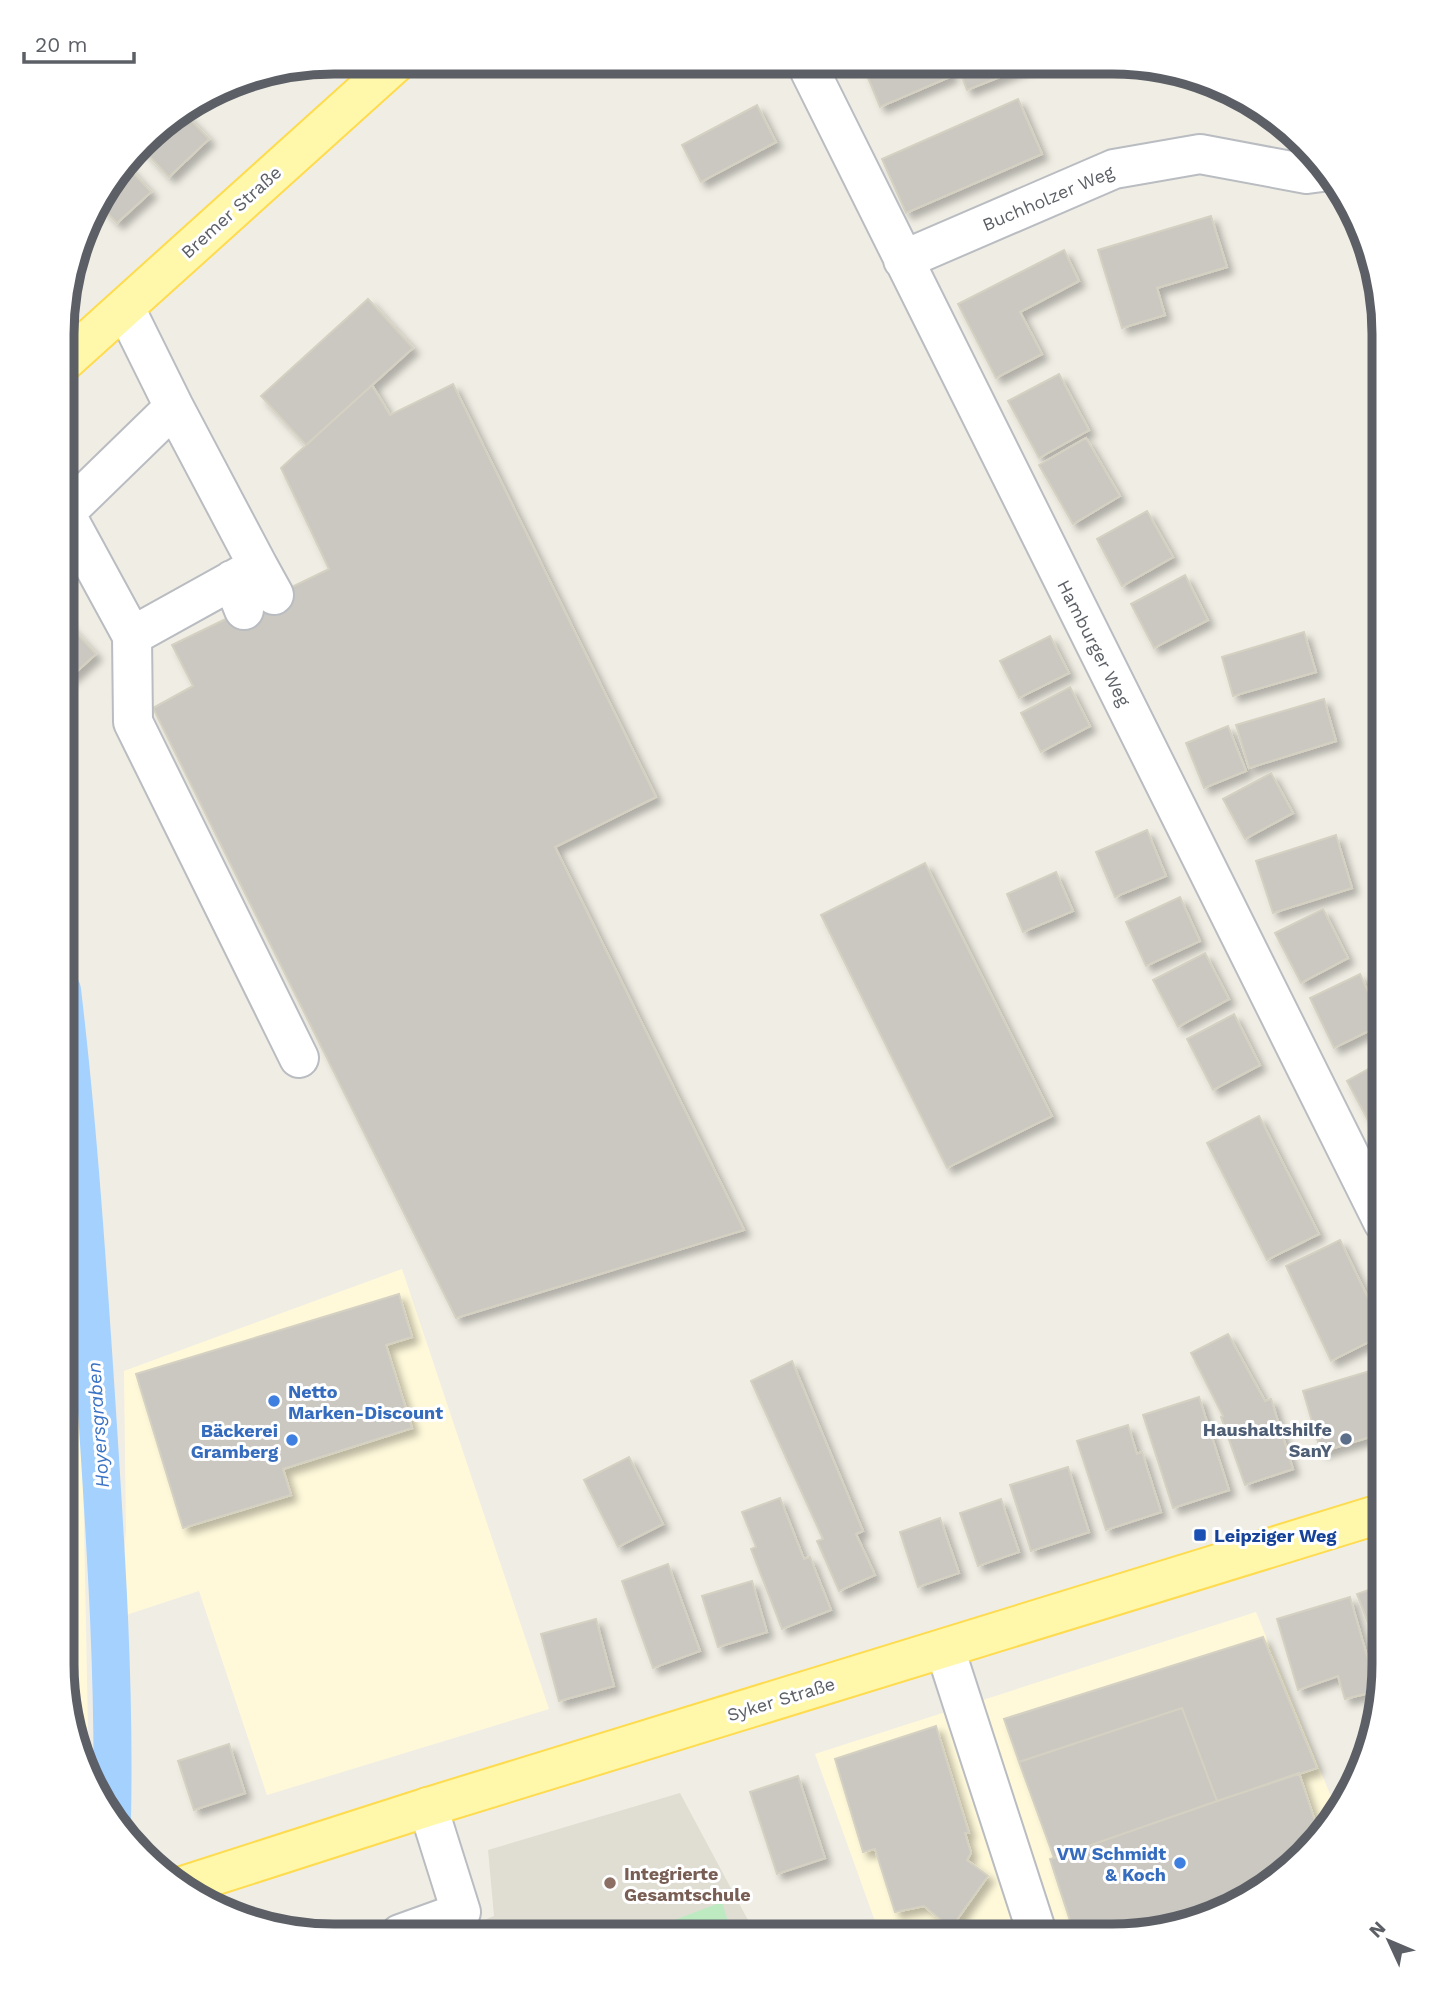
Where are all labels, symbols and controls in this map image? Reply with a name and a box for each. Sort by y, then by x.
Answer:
scale bar [24,21,135,65]
text: 20 m [35,32,87,57]
street label: Bremer Straße [177,161,285,263]
street label: Buchholzer Weg [979,161,1117,235]
street label: Hamburger Weg [1053,576,1135,710]
water label: Hoyersgraben [82,1361,114,1489]
place label: Netto Marken-Discount [288,1381,443,1423]
marker: Netto Marken-Discount [266,1393,282,1409]
place label: Haushaltshilfe SanY [1203,1419,1332,1461]
place label: Bäckerei Gramberg [191,1420,279,1462]
marker: Haushaltshilfe SanY [1338,1431,1354,1447]
marker: Bäckerei Gramberg [284,1432,300,1448]
place label: Leipziger Weg [1214,1525,1337,1546]
marker: Leipziger Weg [1192,1527,1208,1543]
street label: Syker Straße [725,1673,837,1725]
place label: VW Schmidt & Koch [1057,1843,1166,1885]
marker: VW Schmidt & Koch [1172,1855,1188,1871]
place label: Integrierte Gesamtschule [624,1863,751,1905]
marker: Integrierte Gesamtschule [602,1875,618,1891]
north arrow [1354,1906,1424,1976]
text: N [1364,1916,1390,1943]

